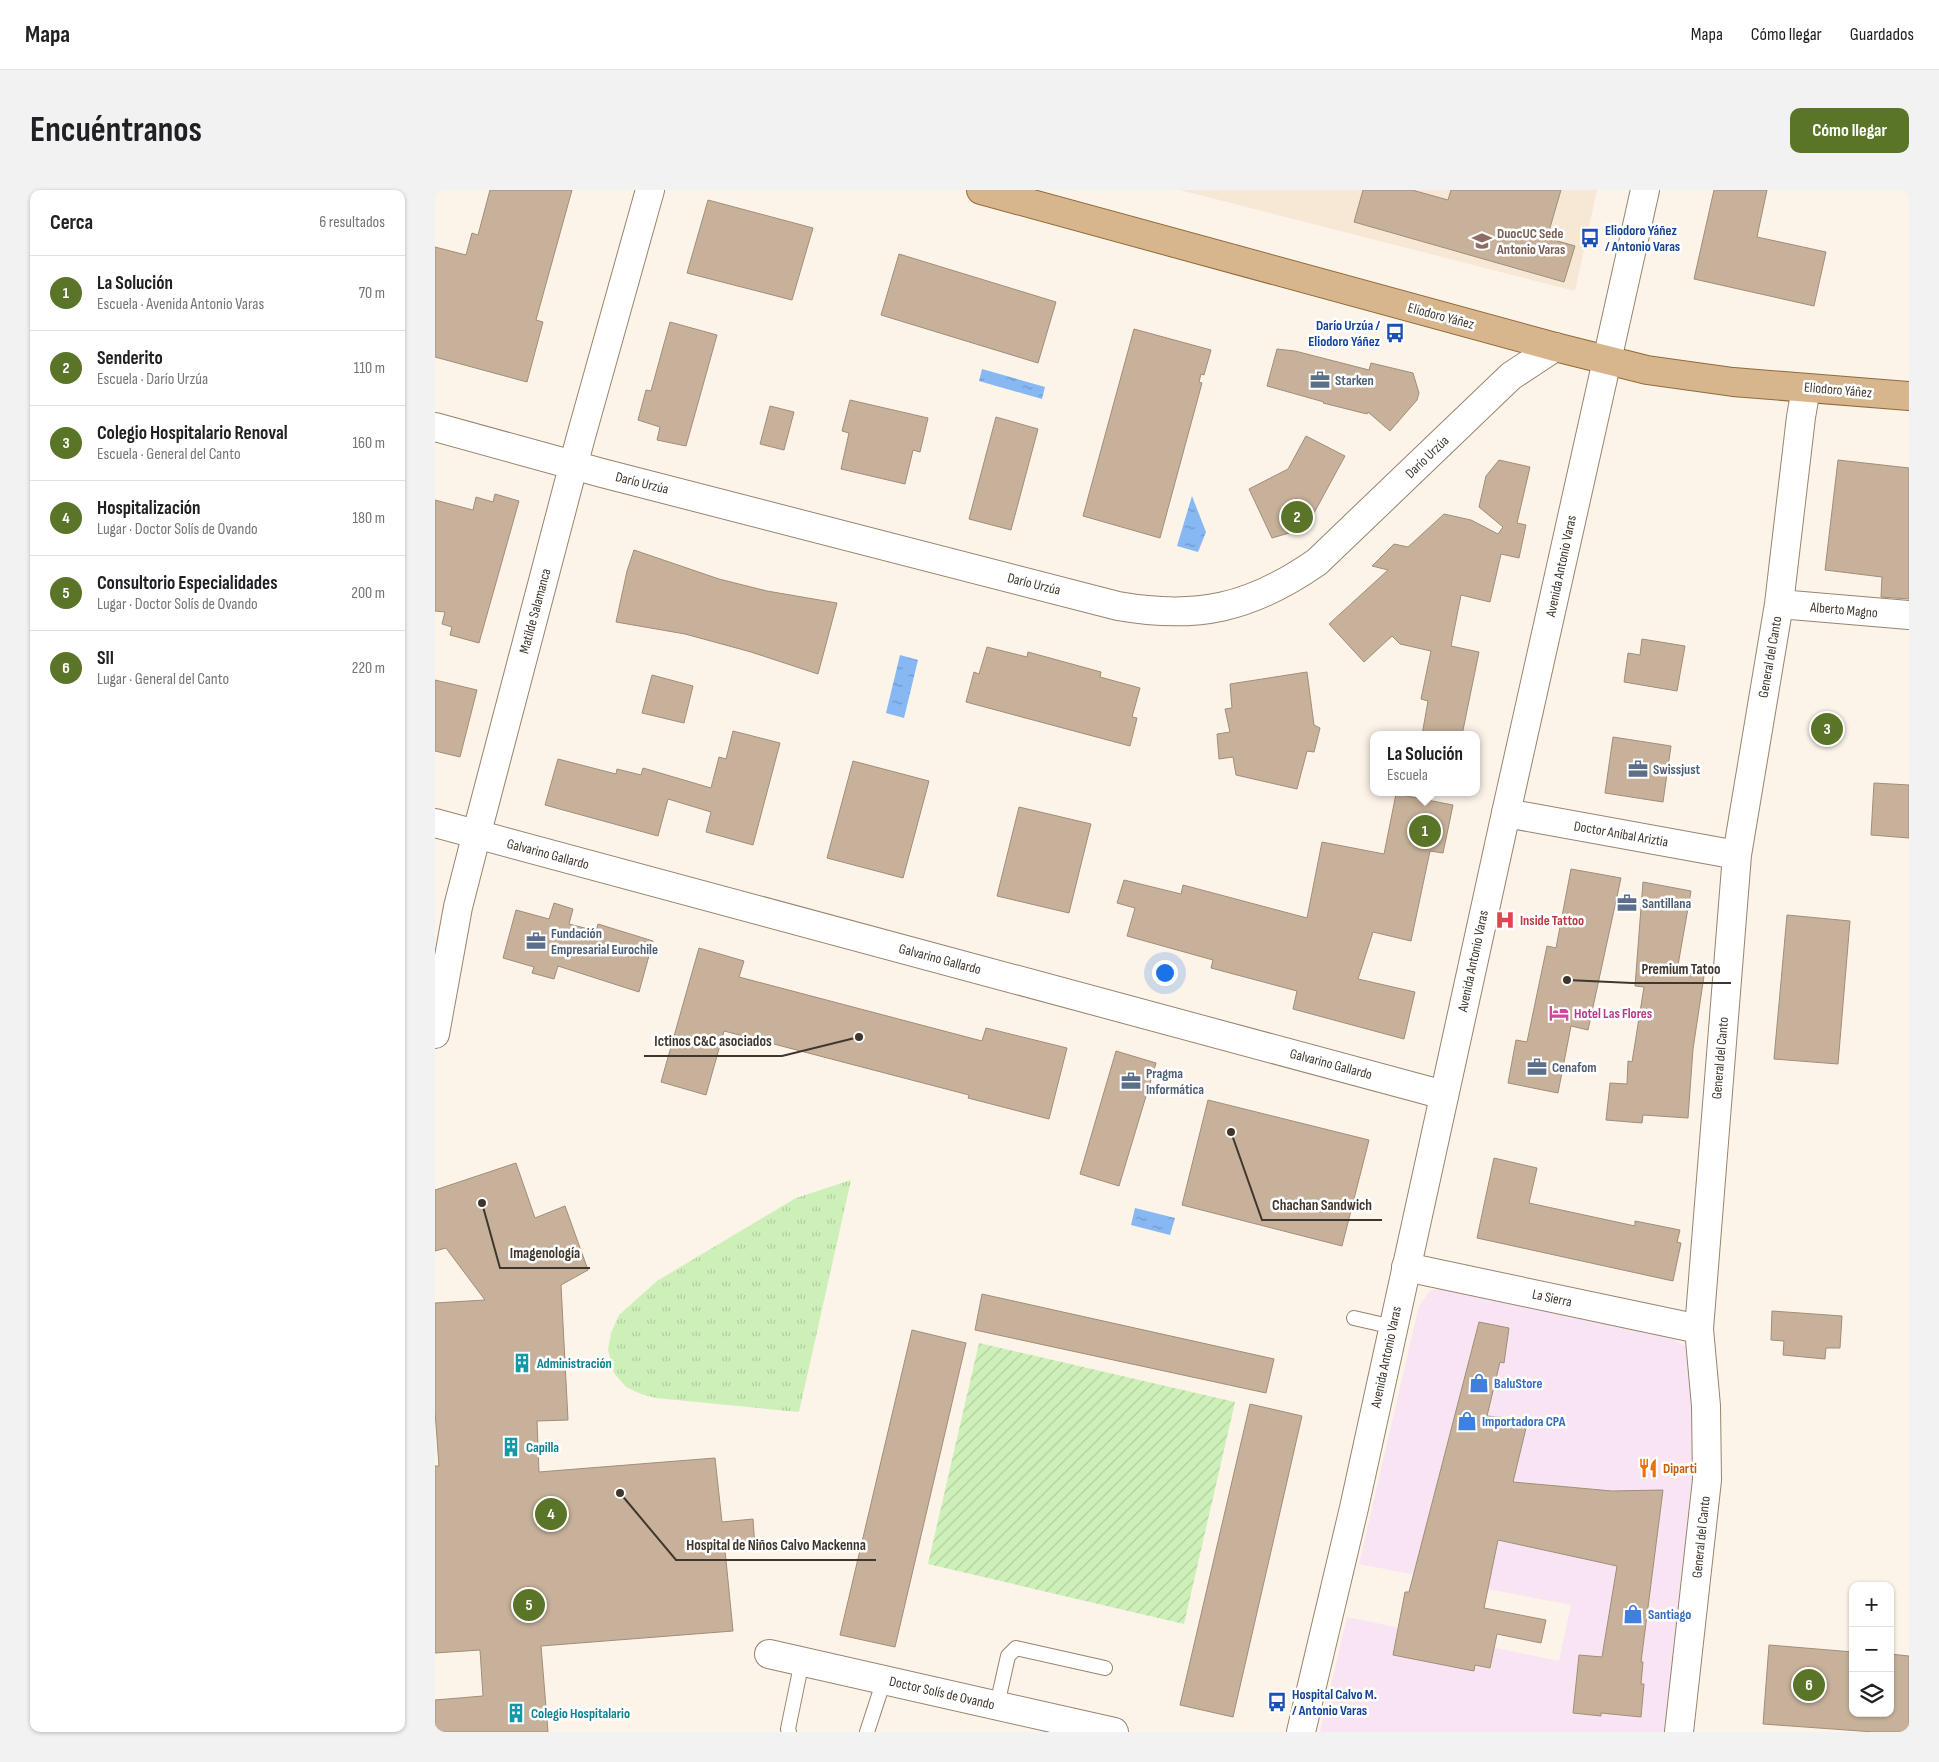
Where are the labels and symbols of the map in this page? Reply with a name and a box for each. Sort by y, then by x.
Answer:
place label: Eliodoro Yáñez / Antonio Varas [1605,222,1680,255]
place label: DuocUC Sede Antonio Varas [1496,225,1565,258]
bus stop icon: Eliodoro Yáñez / Antonio Varas [1579,227,1601,249]
school or university icon: DuocUC Sede Antonio Varas [1471,230,1493,252]
street label: Eliodoro Yáñez [1406,299,1476,333]
place label: Darío Urzúa / Eliodoro Yáñez [1308,317,1381,350]
bus stop icon: Darío Urzúa / Eliodoro Yáñez [1384,322,1406,344]
office icon: Starken [1309,369,1331,391]
place label: Starken [1335,372,1374,389]
street label: Eliodoro Yáñez [1803,379,1873,401]
street label: Darío Urzúa [1402,432,1452,482]
street label: Darío Urzúa [614,468,670,498]
pin: 2 [1281,498,1313,536]
street label: Avenida Antonio Varas [1542,514,1580,619]
street label: Matilde Salamanca [515,567,555,655]
street label: Darío Urzúa [1006,569,1062,599]
street label: Alberto Magno [1809,598,1879,621]
street label: General del Canto [1754,615,1786,699]
pin: 3 [1811,710,1843,748]
office icon: Swissjust [1627,758,1649,780]
place label: Swissjust [1653,761,1701,778]
pin: 1 [1409,812,1441,850]
street label: Doctor Aníbal Ariztia [1573,817,1669,851]
street label: Galvarino Gallardo [505,835,591,873]
office icon: Santillana [1616,892,1638,914]
place label: Santillana [1642,895,1691,912]
street label: Avenida Antonio Varas [1454,909,1492,1014]
hospital icon: Inside Tattoo [1494,909,1516,931]
place label: Inside Tattoo [1520,912,1584,929]
place label: Fundación Empresarial Eurochile [551,925,658,958]
office icon: Fundación Empresarial Eurochile [525,930,547,952]
street label: Galvarino Gallardo [897,940,983,978]
callout: Premium Tatoo [1632,953,1731,983]
your location [1152,960,1178,986]
text: Premium Tatoo [1641,960,1721,979]
hotel icon: Hotel Las Flores [1548,1002,1570,1024]
place label: Hotel Las Flores [1574,1005,1652,1022]
street label: General del Canto [1708,1016,1732,1100]
callout: Ictinos C&C asociados [644,1026,782,1056]
text: Ictinos C&C asociados [654,1032,772,1051]
street label: Galvarino Gallardo [1288,1045,1374,1083]
office icon: Cenafom [1526,1056,1548,1078]
place label: Cenafom [1552,1059,1597,1076]
place label: Pragma Informática [1146,1065,1204,1098]
office icon: Pragma Informática [1120,1070,1142,1092]
callout: Chachan Sandwich [1262,1190,1382,1220]
text: Chachan Sandwich [1272,1196,1372,1215]
callout: Imagenología [500,1238,590,1268]
text: Imagenología [510,1244,580,1263]
street label: La Sierra [1531,1286,1573,1310]
street label: Avenida Antonio Varas [1367,1305,1405,1410]
building icon: Administración [511,1352,533,1374]
place label: Administración [536,1355,612,1372]
shop icon: BaluStore [1468,1372,1490,1394]
place label: BaluStore [1494,1375,1543,1392]
shop icon: Importadora CPA [1456,1410,1478,1432]
place label: Importadora CPA [1482,1413,1566,1430]
building icon: Capilla [500,1436,522,1458]
place label: Capilla [526,1439,559,1456]
restaurant icon: Diparti [1637,1457,1659,1479]
place label: Diparti [1663,1460,1697,1477]
pin: 4 [535,1495,567,1533]
street label: General del Canto [1688,1495,1714,1579]
callout: Hospital de Niños Calvo Mackenna [676,1530,876,1560]
text: Hospital de Niños Calvo Mackenna [686,1536,866,1555]
pin: 5 [513,1586,545,1624]
shop icon: Santiago [1622,1603,1644,1625]
place label: Santiago [1648,1606,1691,1623]
pin: 6 [1793,1666,1825,1704]
street label: Doctor Solís de Ovando [888,1673,996,1713]
place label: Hospital Calvo M. / Antonio Varas [1292,1686,1377,1719]
bus stop icon: Hospital Calvo M. / Antonio Varas [1266,1691,1288,1713]
building icon: Colegio Hospitalario [505,1702,527,1724]
place label: Colegio Hospitalario [531,1705,630,1722]

